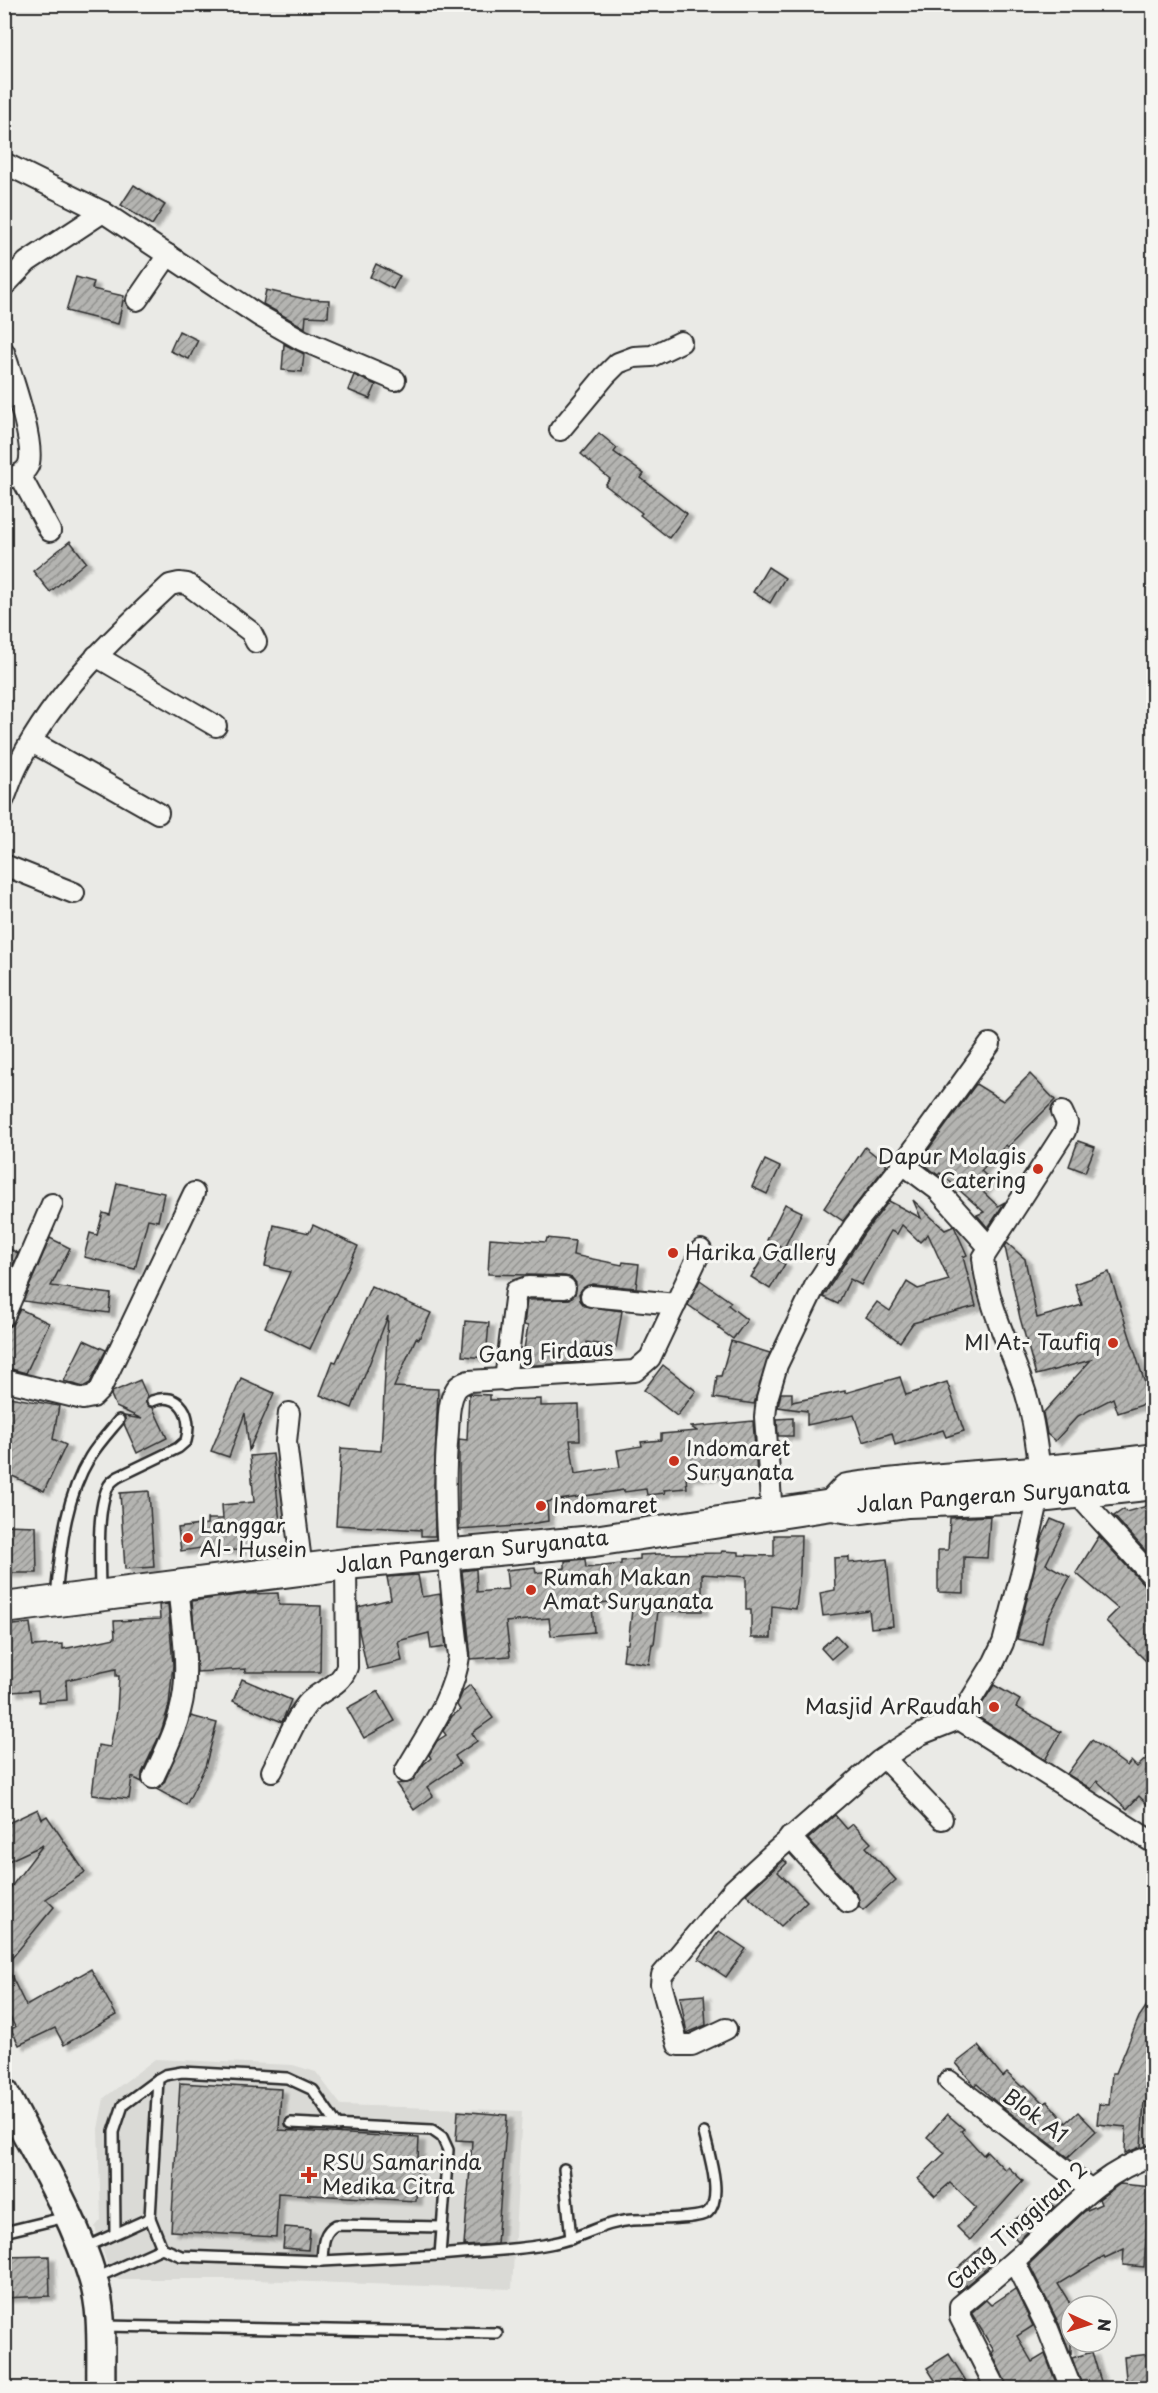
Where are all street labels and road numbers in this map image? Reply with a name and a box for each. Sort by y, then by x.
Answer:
street label: Gang Firdaus [478,1330,614,1370]
street label: Jalan Pangeran Suryanata [855,1468,1131,1520]
street label: Jalan Pangeran Suryanata [334,1520,610,1580]
street label: Blok A1 [997,2079,1075,2149]
street label: Gang Tinggiran 2 [938,2152,1093,2297]

